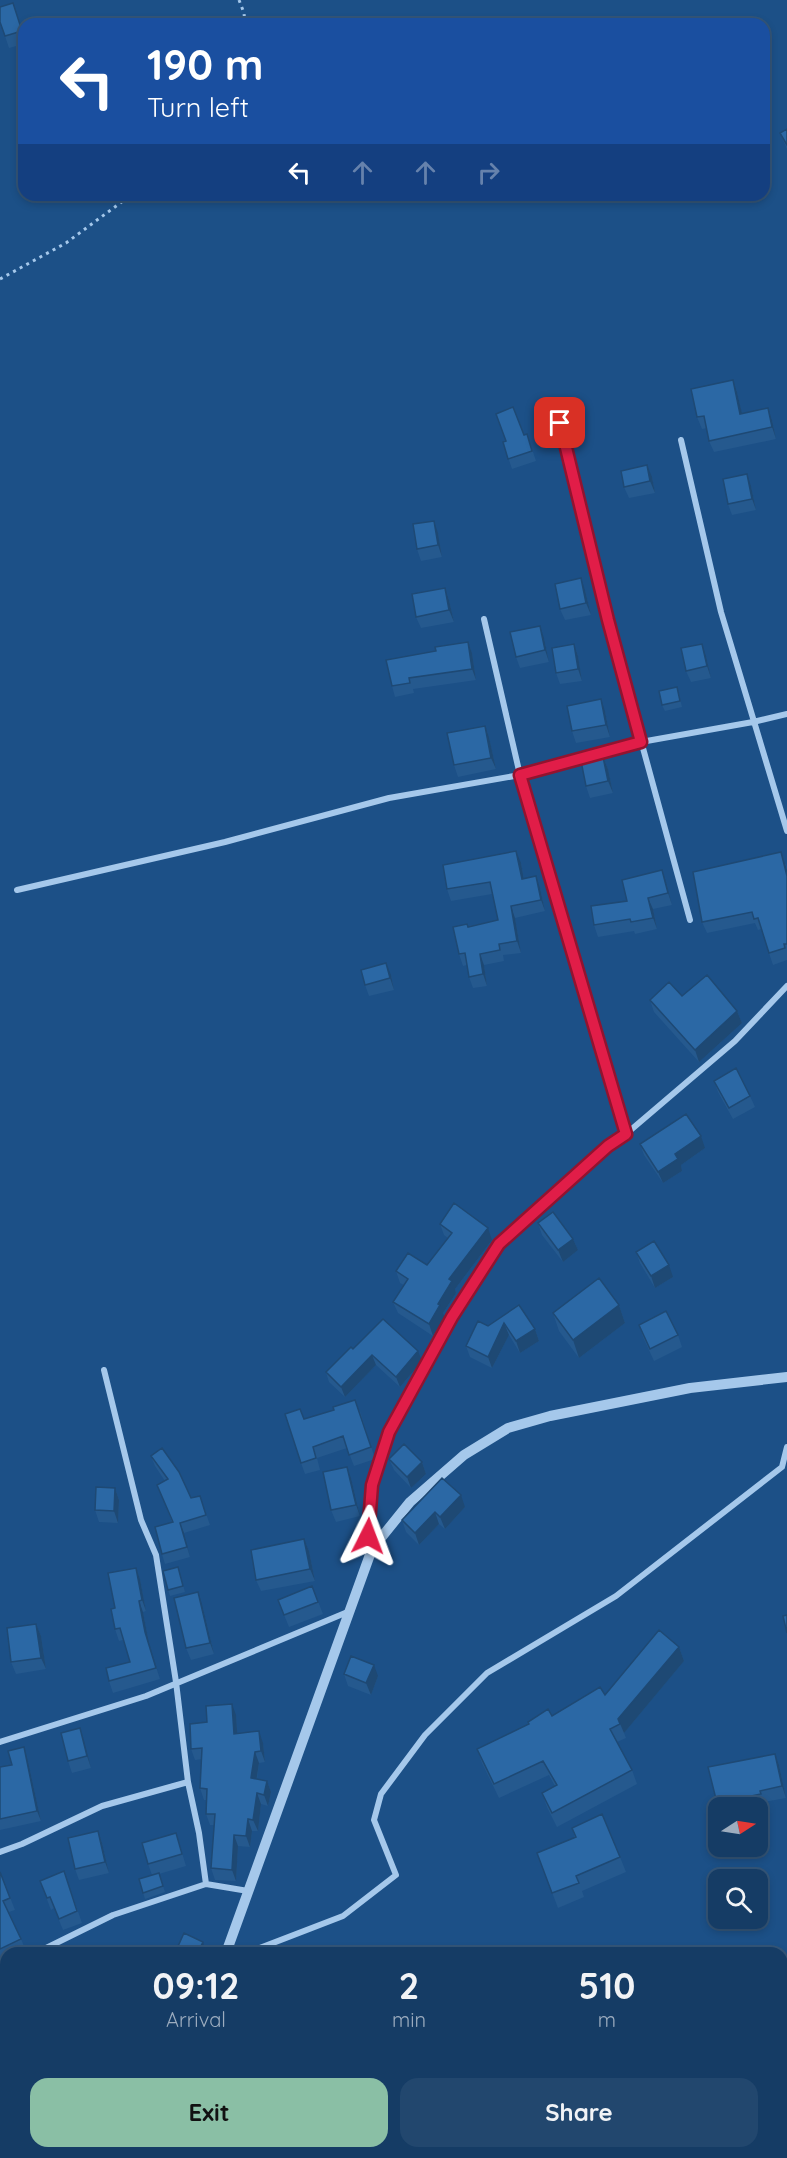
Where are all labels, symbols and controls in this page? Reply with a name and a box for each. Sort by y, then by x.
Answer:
text: 190 m [147,38,263,91]
icon: left [48,42,126,120]
text: Turn left [147,90,249,124]
icon: left [283,156,316,189]
icon: ahead [346,156,379,189]
icon: ahead [409,156,442,189]
icon: right [472,156,505,189]
pin [534,397,585,448]
icon: arrive [543,406,576,439]
position arrow [336,1504,400,1568]
north arrow [708,1797,768,1857]
map controls [708,1797,768,1929]
button: search [708,1869,768,1929]
text: 09:12 [153,1963,239,2008]
text: 2 [399,1963,419,2008]
text: 510 [579,1963,635,2008]
text: Arrival [166,2007,226,2032]
text: min [392,2007,426,2032]
text: m [598,2007,616,2032]
button: Exit [30,2078,388,2147]
button: Share [400,2078,758,2147]

